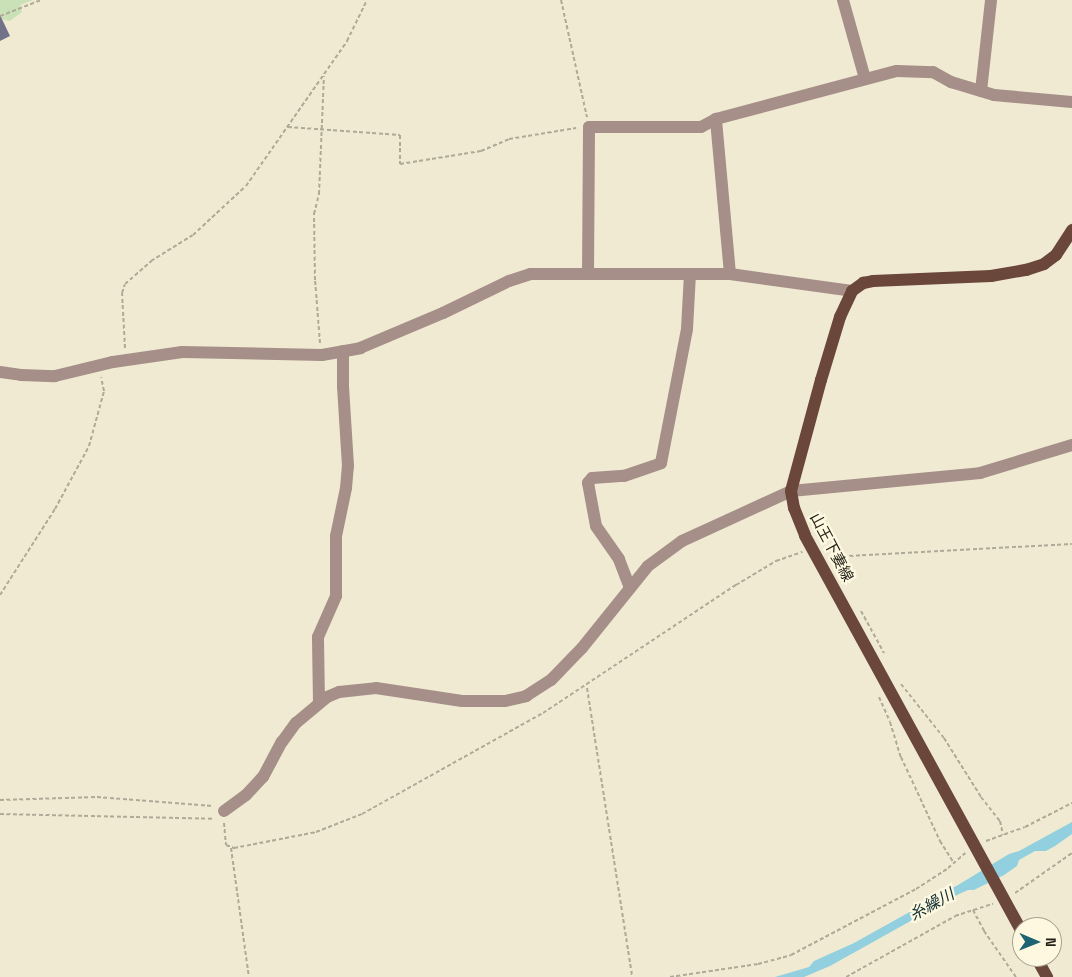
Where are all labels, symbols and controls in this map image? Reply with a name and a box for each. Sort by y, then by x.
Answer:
street label: 山王下妻線 [806,510,858,584]
water label: 糸繰川 [906,885,958,925]
north arrow [1012,917,1062,967]
text: N [1042,937,1060,947]

